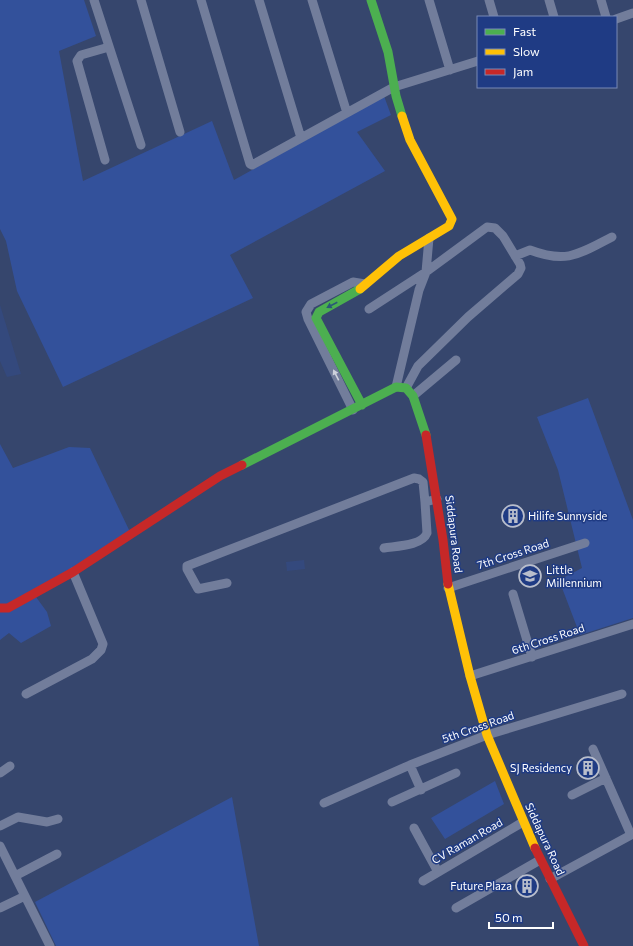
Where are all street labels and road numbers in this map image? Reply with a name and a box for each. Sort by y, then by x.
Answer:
street label: Siddapura Road [443,494,466,574]
street label: 7th Cross Road [475,536,550,571]
street label: 6th Cross Road [510,621,586,656]
street label: 5th Cross Road [440,708,516,745]
street label: Siddapura Road [523,801,568,877]
street label: CV Raman Road [429,815,505,866]

